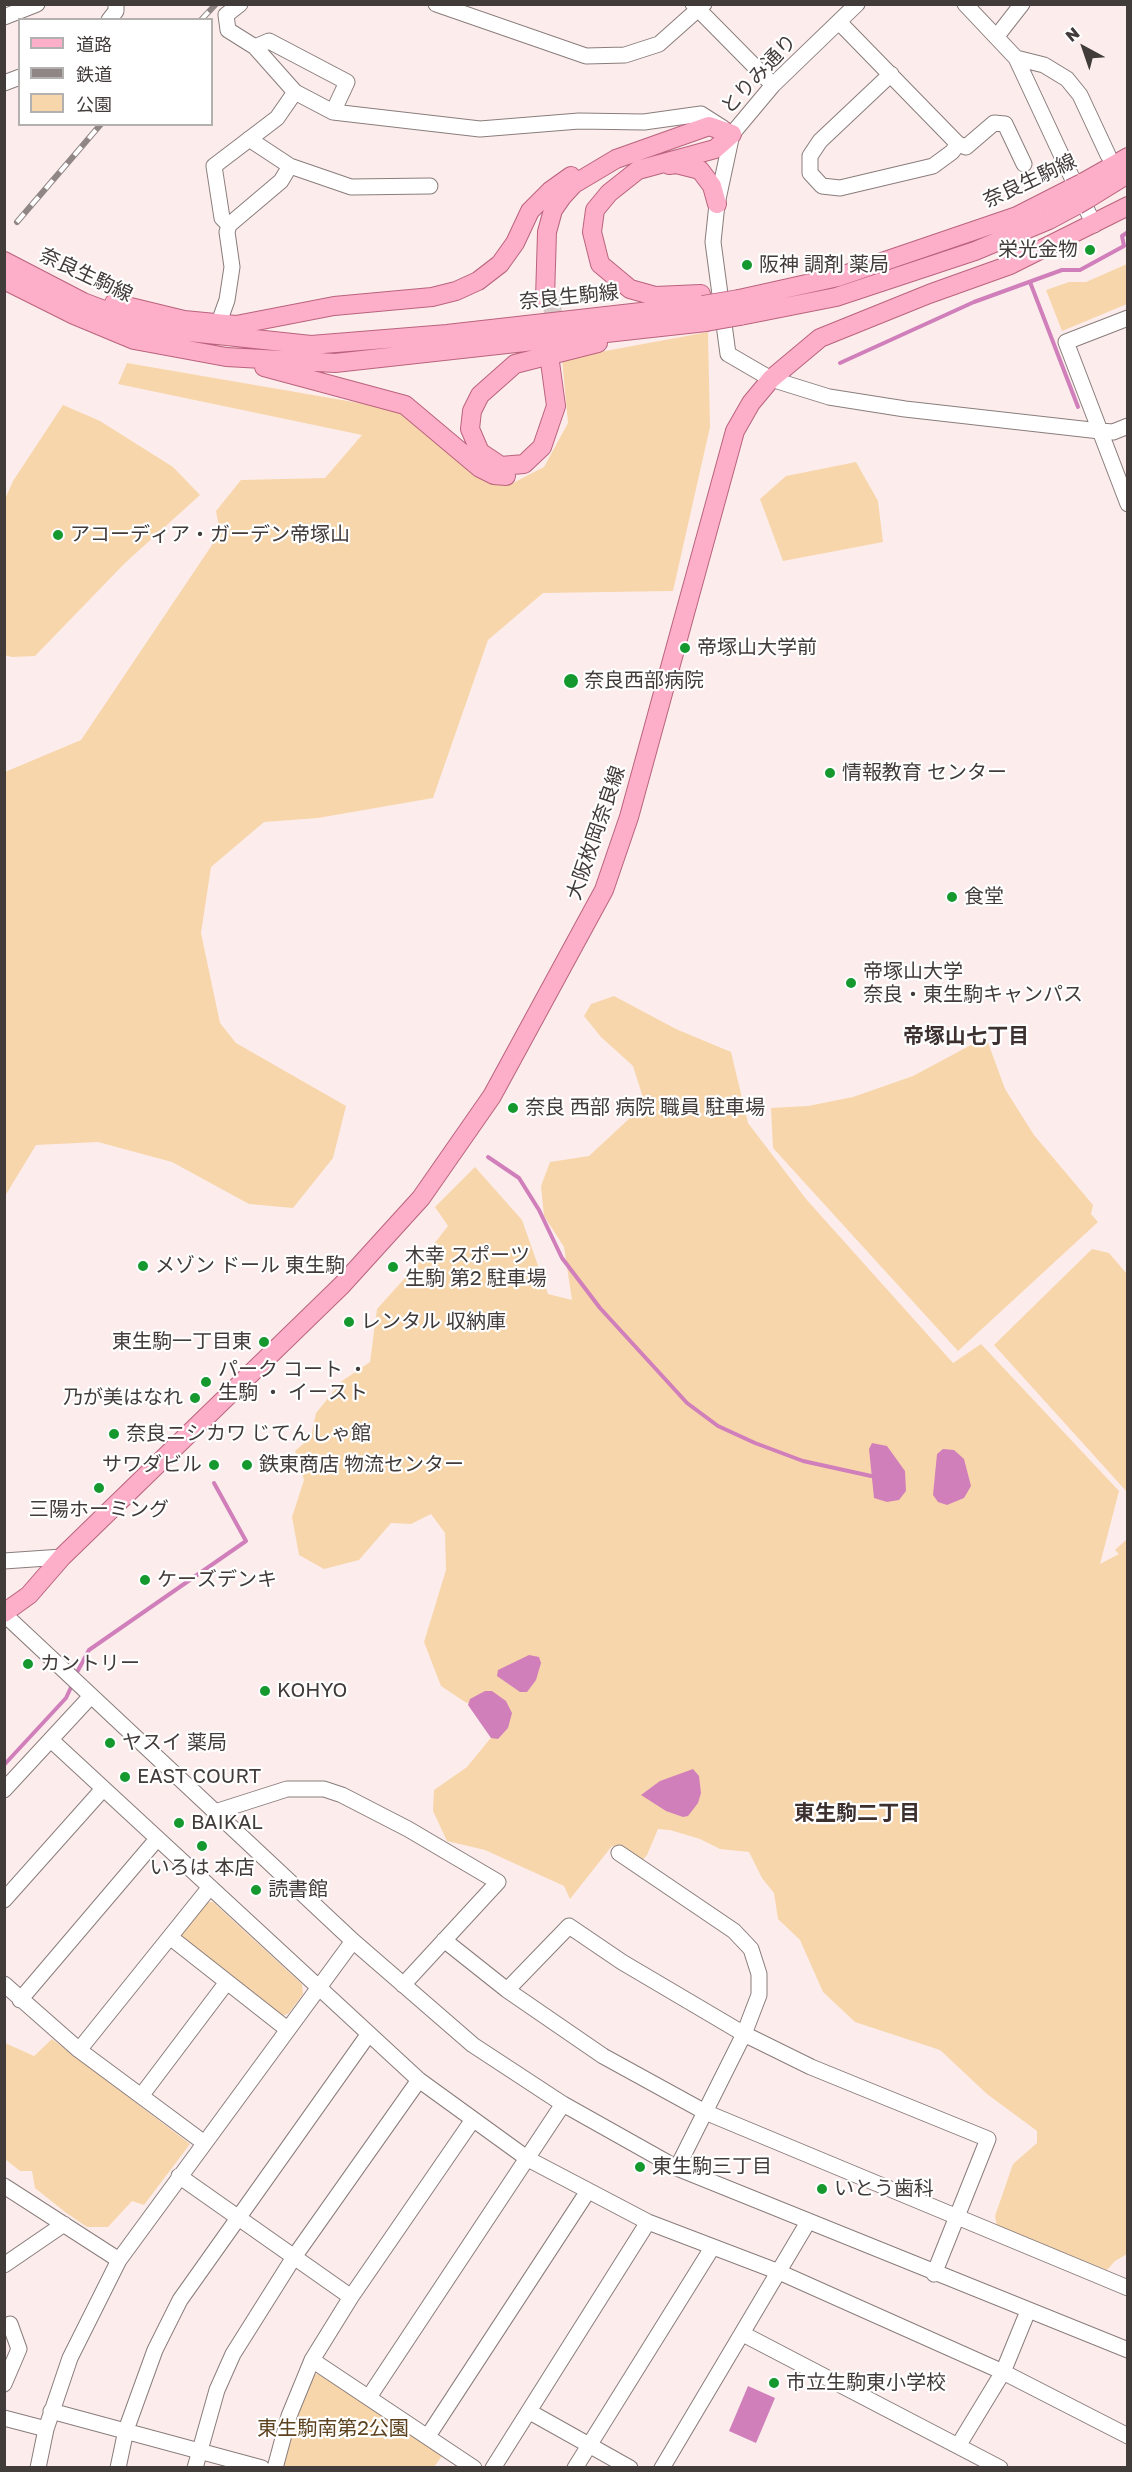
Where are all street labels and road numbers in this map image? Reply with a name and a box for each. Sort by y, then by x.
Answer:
street label: とりみ通り [716,29,802,119]
street label: 奈良生駒線 [980,149,1080,213]
street label: 奈良生駒線 [36,243,136,307]
street label: 奈良生駒線 [518,280,620,314]
street label: 大阪枚岡奈良線 [562,763,630,903]

